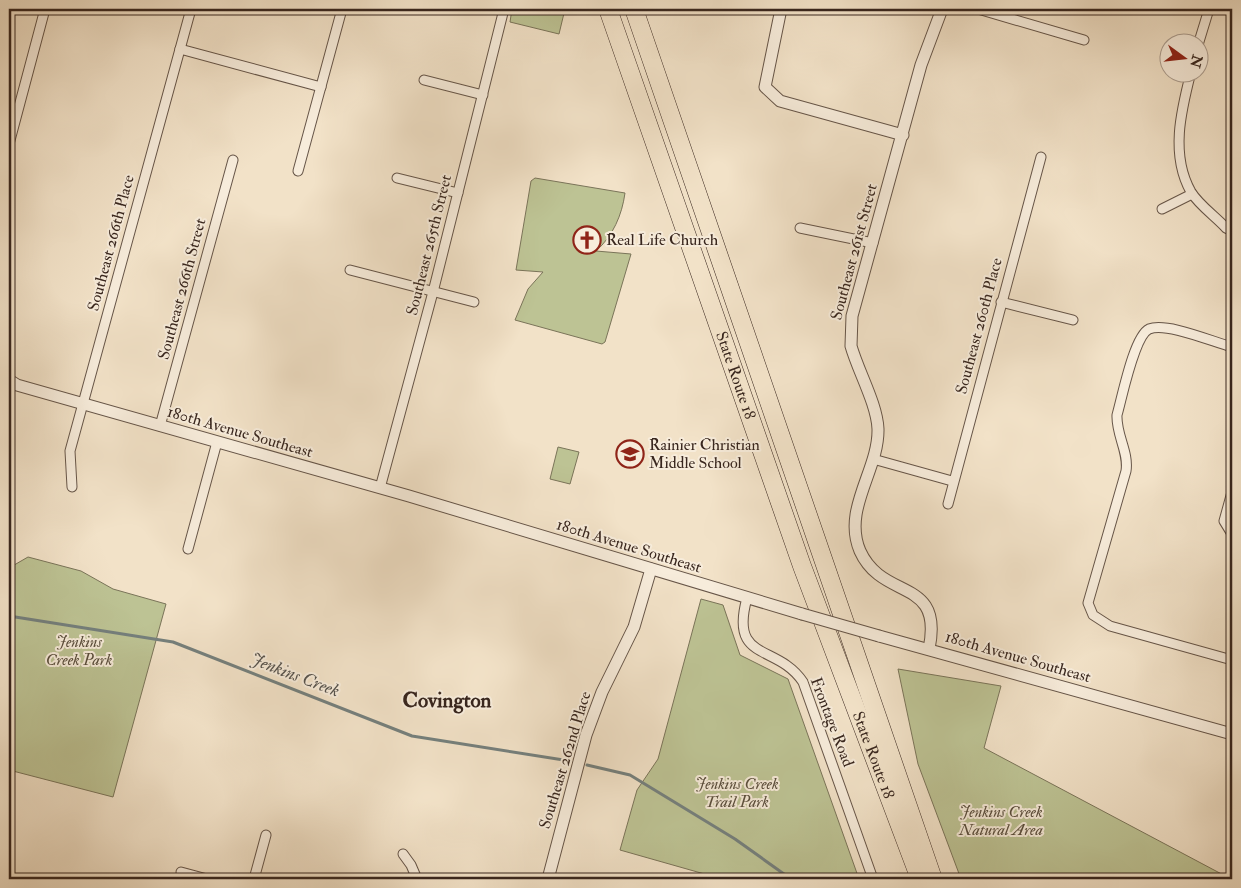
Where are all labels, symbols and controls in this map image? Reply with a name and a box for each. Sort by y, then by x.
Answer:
north arrow [1158,32,1208,82]
text: N [1186,52,1206,70]
street label: Southeast 266th Place [83,172,139,313]
street label: Southeast 265th Street [402,173,456,317]
street label: Southeast 261st Street [826,182,882,322]
street label: Southeast 266th Street [154,216,210,362]
church icon: Real Life Church [572,225,602,255]
place label: Real Life Church [606,230,719,250]
street label: Southeast 260th Place [951,255,1007,396]
street label: State Route 18 [711,329,760,422]
street label: 180th Avenue Southeast [165,402,315,462]
place label: Rainier Christian Middle School [649,435,760,473]
school or university icon: Rainier Christian Middle School [615,439,645,469]
street label: 180th Avenue Southeast [554,514,704,578]
street label: 180th Avenue Southeast [943,627,1093,687]
park label: Jenkins Creek Park [46,632,113,670]
water label: Jenkins Creek [247,648,343,702]
street label: Frontage Road [806,674,858,770]
district label: Covington [403,687,492,714]
street label: Southeast 262nd Place [535,689,596,831]
street label: State Route 18 [848,709,899,802]
park label: Jenkins Creek Trail Park [696,774,779,812]
park label: Jenkins Creek Natural Area [958,802,1043,840]

